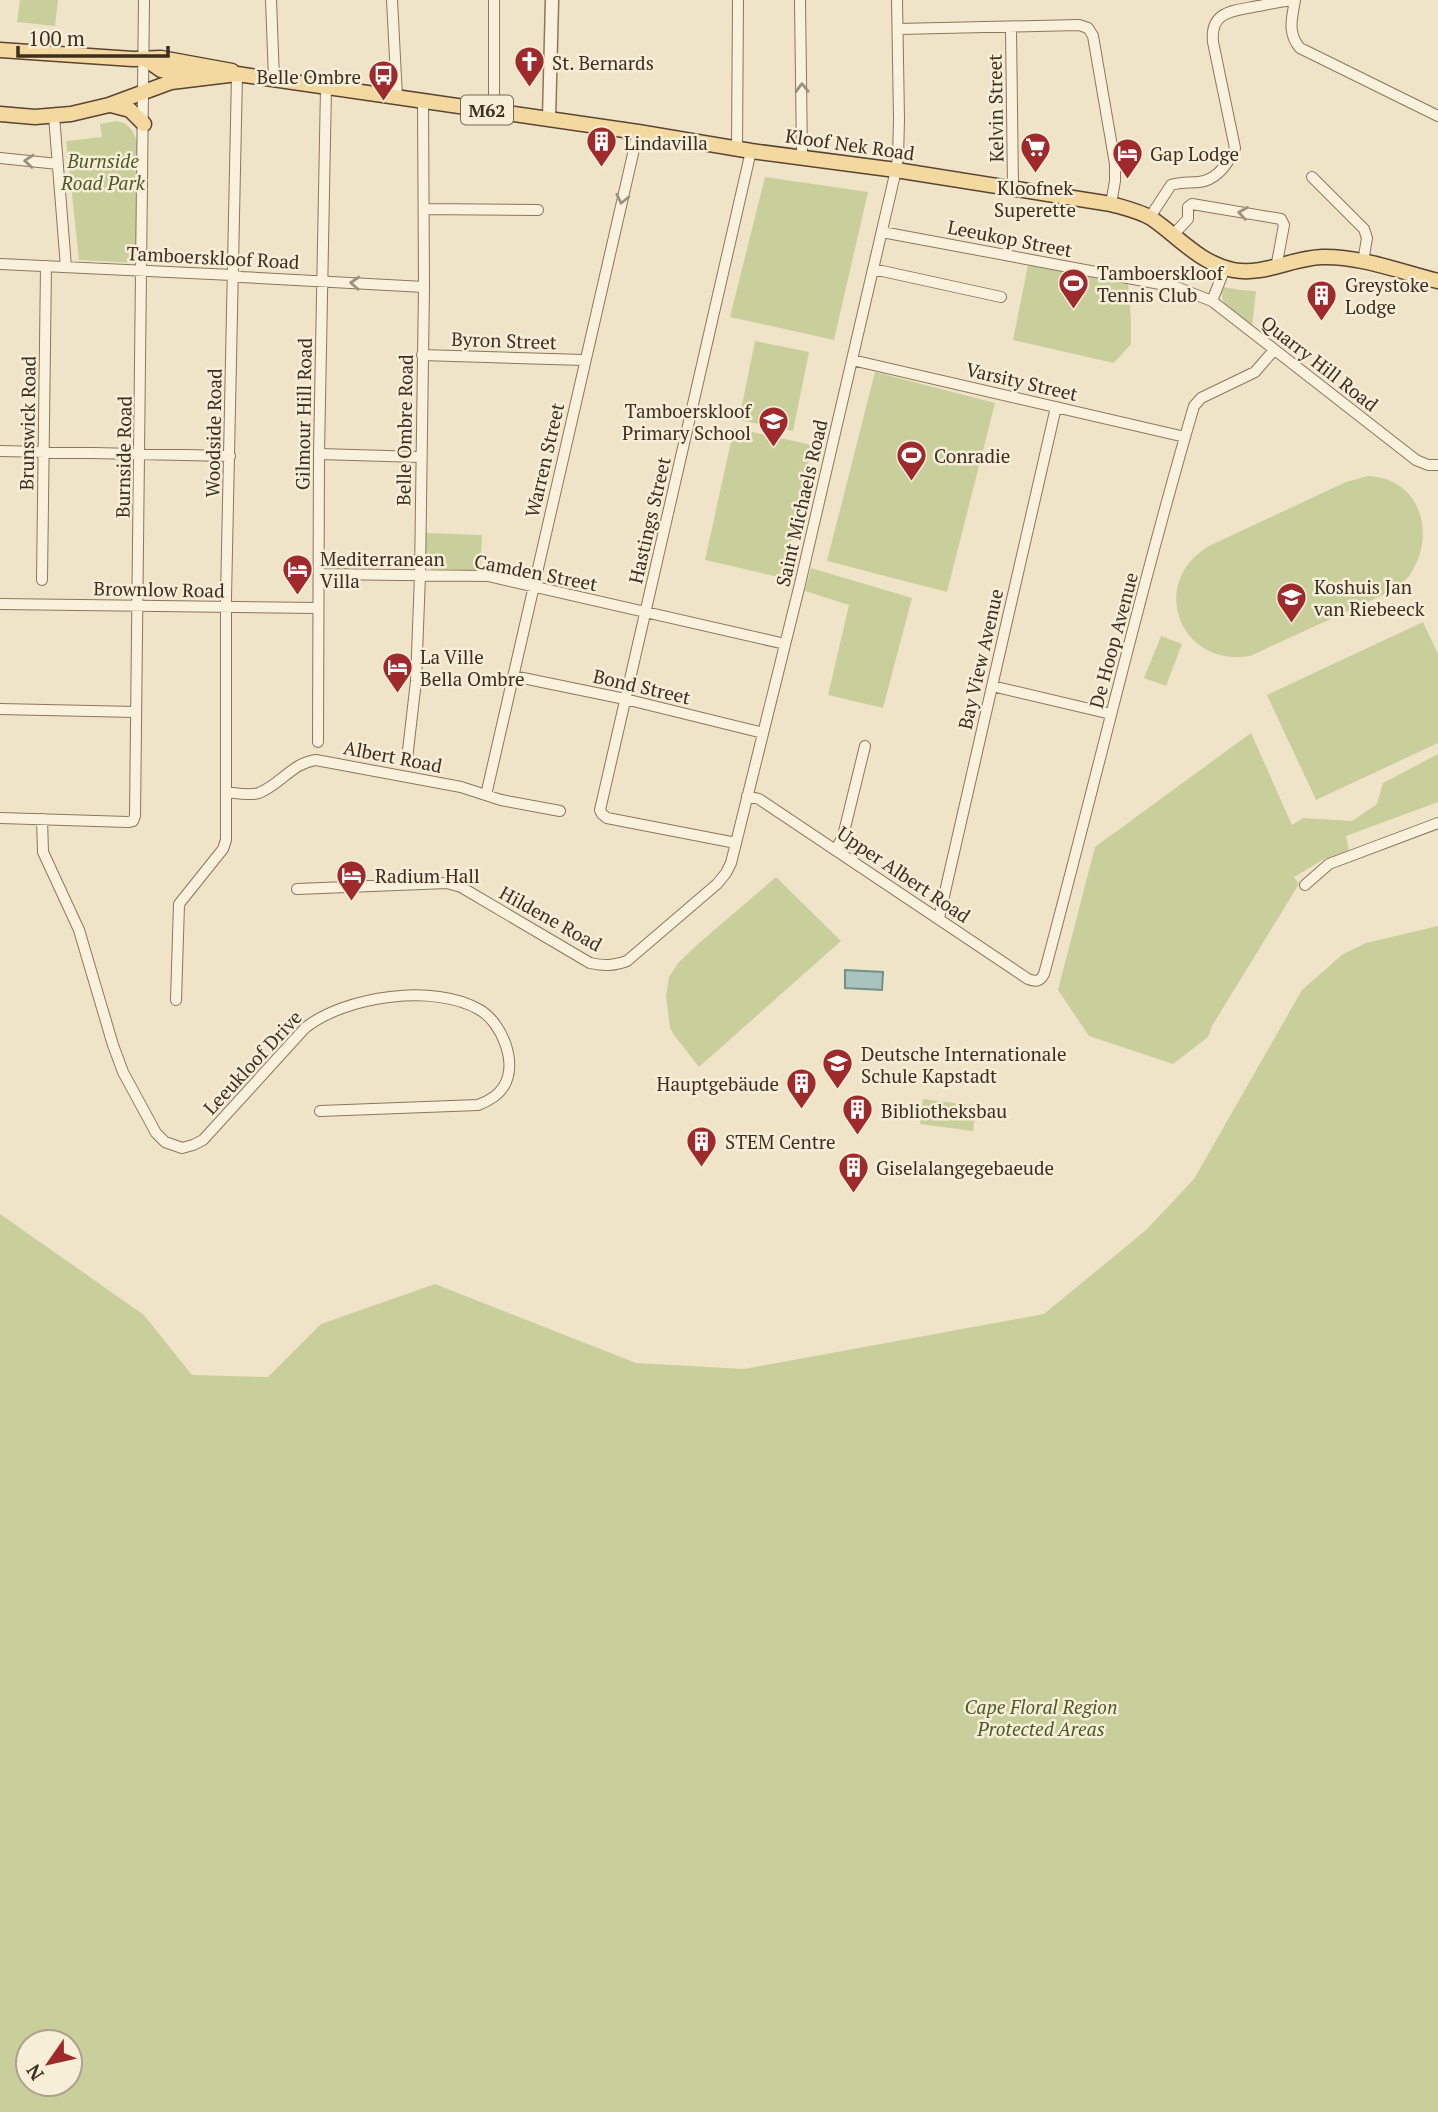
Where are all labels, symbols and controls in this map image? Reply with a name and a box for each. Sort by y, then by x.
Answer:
scale bar [18,14,168,58]
text: 100 m [28,24,85,52]
church icon: St. Bernards [512,45,546,89]
place label: St. Bernards [552,50,654,75]
street label: Kelvin Street [982,53,1008,163]
bus stop icon: Belle Ombre [367,59,401,103]
place label: Belle Ombre [256,64,361,89]
one-way arrow [794,82,809,93]
road number: M62 [461,96,513,124]
street label: Kloof Nek Road [784,123,917,166]
building icon: Lindavilla [584,125,618,169]
place label: Lindavilla [624,130,708,155]
supermarket icon: Kloofnek Superette [1018,131,1052,175]
hotel icon: Gap Lodge [1110,136,1144,180]
place label: Gap Lodge [1150,141,1239,166]
park label: Burnside Road Park [60,148,146,195]
one-way arrow [23,154,34,169]
place label: Kloofnek Superette [994,175,1076,222]
one-way arrow [616,192,631,204]
one-way arrow [1237,205,1249,220]
street label: Leeukop Street [945,214,1075,262]
street label: Tamboerskloof Road [126,240,301,274]
place label: Tamboerskloof Tennis Club [1097,260,1225,307]
sports icon: Tamboerskloof Tennis Club [1057,266,1091,310]
place label: Greystoke Lodge [1345,272,1429,319]
one-way arrow [350,276,361,291]
building icon: Greystoke Lodge [1305,278,1339,322]
street label: Quarry Hill Road [1256,310,1384,417]
street label: Byron Street [451,326,557,354]
street label: Gilmour Hill Road [289,337,317,490]
street label: Belle Ombre Road [390,354,418,506]
street label: Brunswick Road [13,355,41,491]
street label: Varsity Street [964,356,1080,406]
street label: Woodside Road [199,368,227,498]
street label: Burnside Road [109,395,137,518]
place label: Tamboerskloof Primary School [622,398,752,445]
street label: Warren Street [519,400,569,520]
school or university icon: Tamboerskloof Primary School [757,404,791,448]
street label: Saint Michaels Road [770,417,832,589]
sports icon: Conradie [894,438,928,482]
place label: Conradie [934,443,1010,468]
street label: Hastings Street [622,454,676,586]
place label: Mediterranean Villa [320,546,445,593]
street label: Camden Street [472,548,600,596]
hotel icon: Mediterranean Villa [280,552,314,596]
street label: De Hoop Avenue [1083,569,1143,711]
place label: Koshuis Jan van Riebeeck [1313,574,1425,621]
street label: Brownlow Road [93,575,225,603]
school or university icon: Koshuis Jan van Riebeeck [1274,580,1308,624]
street label: Bay View Avenue [952,586,1008,732]
place label: La Ville Bella Ombre [420,644,525,691]
hotel icon: La Ville Bella Ombre [380,650,414,694]
street label: Bond Street [591,663,693,709]
street label: Albert Road [342,734,445,778]
street label: Upper Albert Road [833,820,976,928]
hotel icon: Radium Hall [335,858,369,902]
place label: Radium Hall [375,863,480,888]
street label: Hildene Road [495,880,607,957]
street label: Leeukloof Drive [197,1005,307,1119]
place label: Deutsche Internationale Schule Kapstadt [861,1041,1067,1088]
school or university icon: Deutsche Internationale Schule Kapstadt [821,1047,855,1091]
building icon: Hauptgebäude [785,1066,819,1110]
place label: Hauptgebäude [657,1071,779,1096]
building icon: Bibliotheksbau [841,1093,875,1137]
place label: Bibliotheksbau [881,1098,1007,1123]
building icon: STEM Centre [685,1124,719,1168]
place label: STEM Centre [725,1129,836,1154]
building icon: Giselalangegebaeude [836,1150,870,1194]
place label: Giselalangegebaeude [876,1155,1054,1180]
park label: Cape Floral Region Protected Areas [965,1694,1117,1741]
north arrow [14,2028,84,2098]
text: N [20,2059,49,2086]

